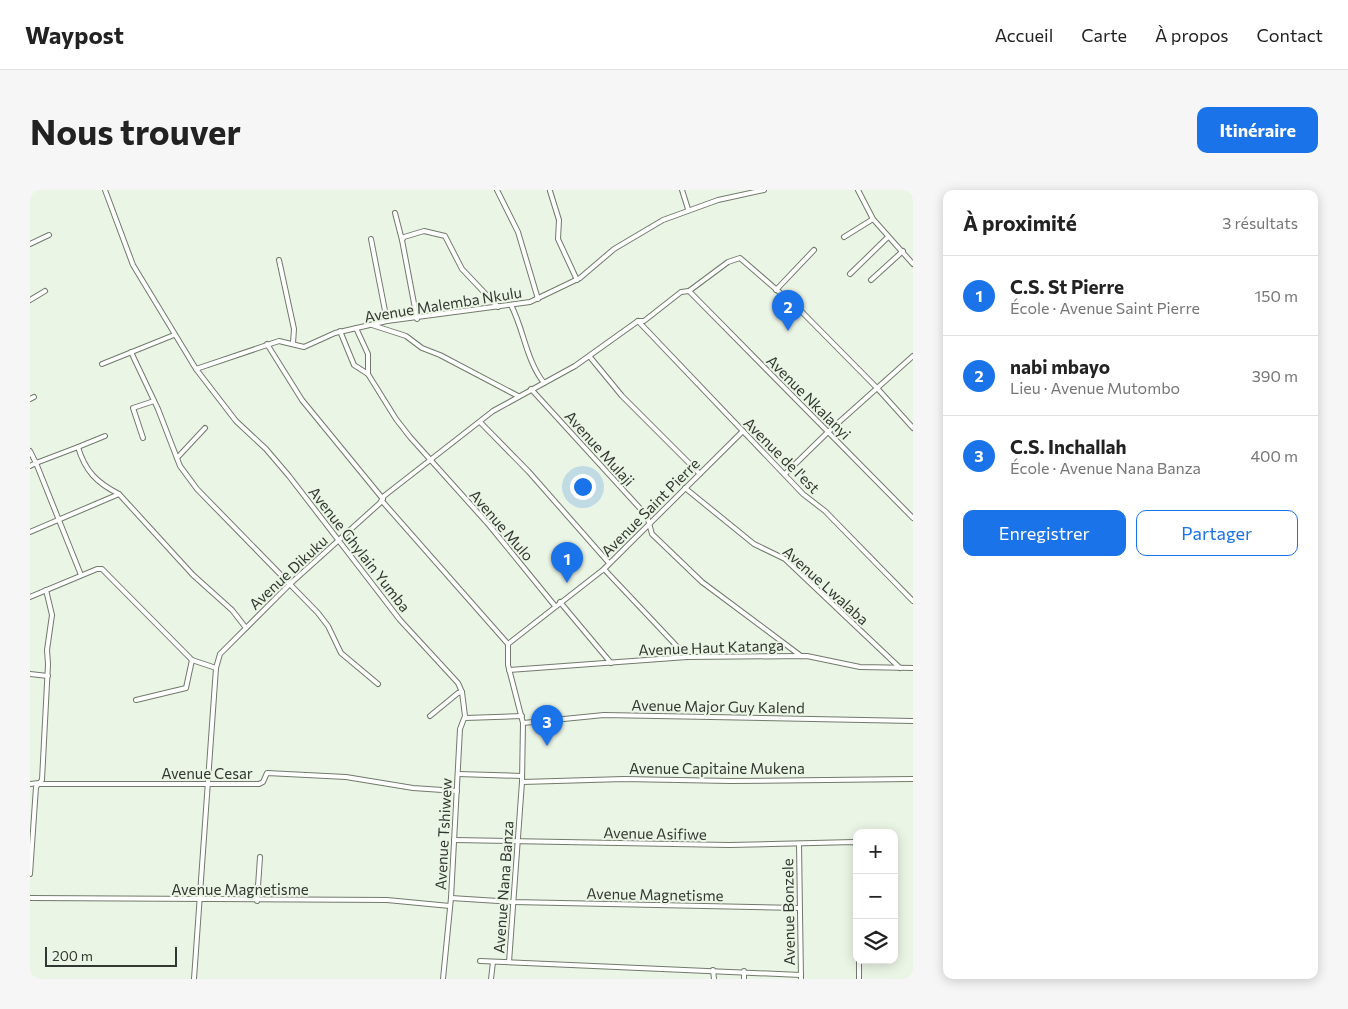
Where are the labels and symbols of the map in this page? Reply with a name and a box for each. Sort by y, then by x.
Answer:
street label: Avenue Malemba Nkulu [363,283,523,325]
pin: 2 [772,290,804,331]
street label: Avenue Nkalanyi [763,351,855,443]
street label: Avenue Mulaji [562,407,638,489]
street label: Avenue de l'est [740,413,824,497]
street label: Avenue Saint Pierre [597,454,703,560]
your location [570,474,596,500]
street label: Avenue Ghylain Yumba [305,483,415,615]
street label: Avenue Mulo [466,486,538,564]
street label: Avenue Dikuku [245,531,331,613]
pin: 1 [551,542,583,583]
street label: Avenue Lwalaba [779,542,873,628]
street label: Avenue Haut Katanga [638,635,784,659]
street label: Avenue Major Guy Kalend [631,695,805,717]
pin: 3 [531,705,563,746]
street label: Avenue Capitaine Mukena [629,759,805,777]
street label: Avenue Cesar [161,764,253,782]
street label: Avenue Tshiwew [431,778,455,890]
street label: Avenue Nana Banza [489,820,517,954]
street label: Avenue Asifiwe [603,823,707,843]
street label: Avenue Bonzele [778,858,798,966]
street label: Avenue Magnetisme [171,880,309,898]
street label: Avenue Magnetisme [586,884,724,904]
scale bar [45,944,178,967]

